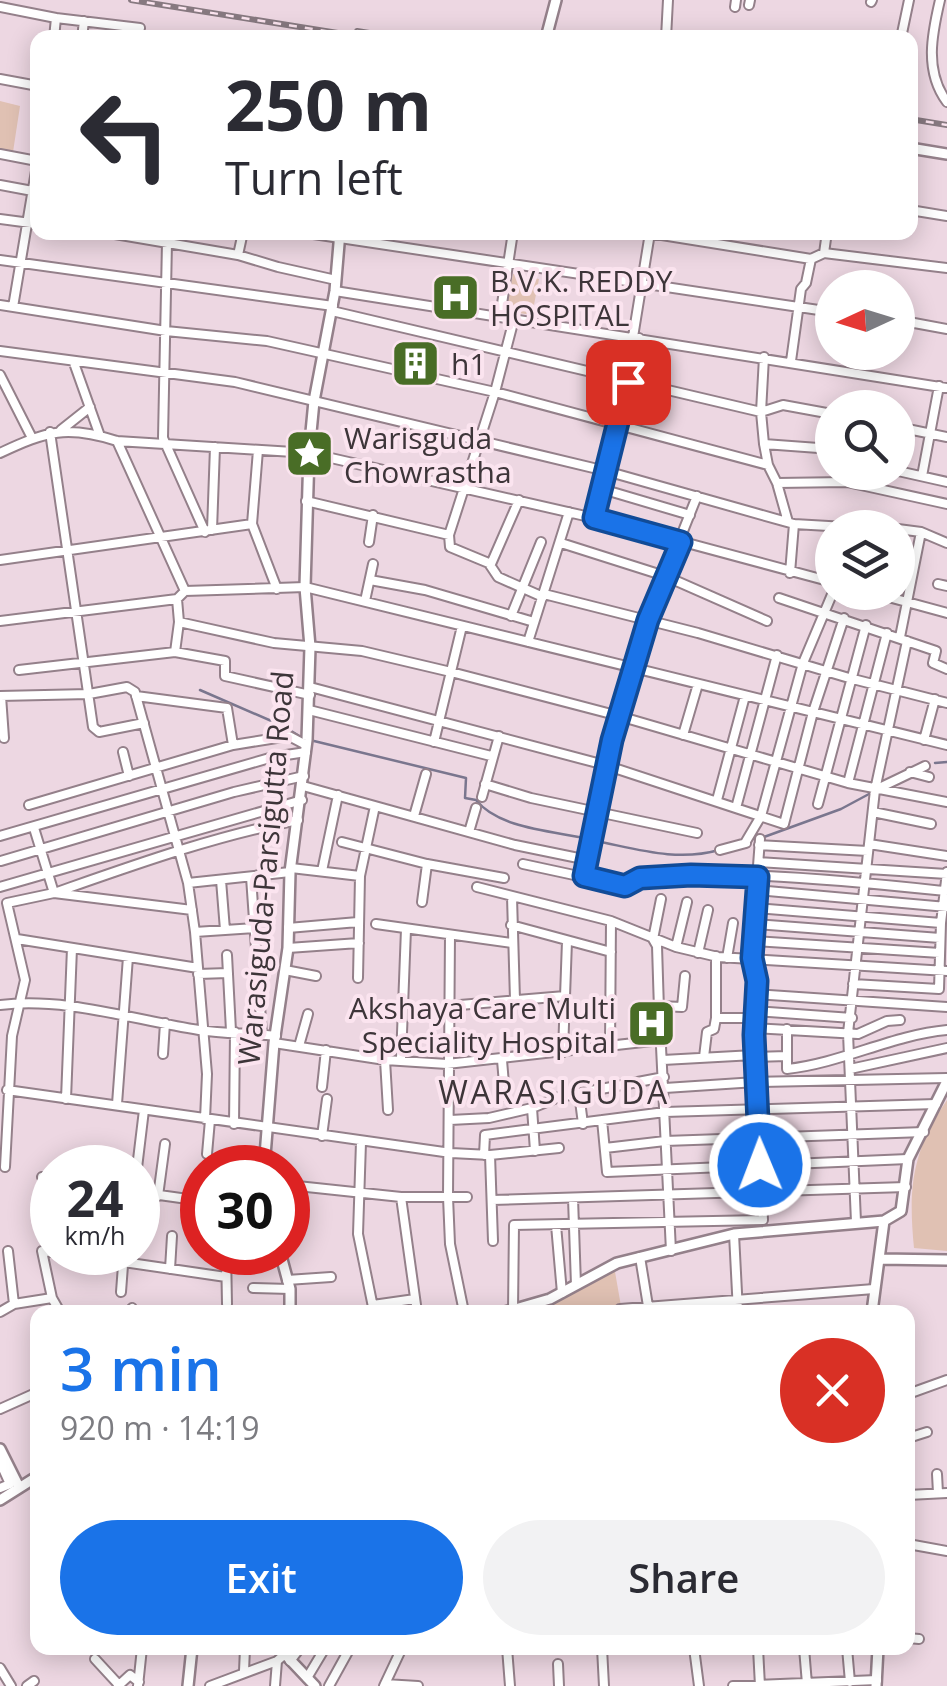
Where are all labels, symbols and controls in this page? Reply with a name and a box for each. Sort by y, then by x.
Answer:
text: 250 m [225,56,432,152]
icon: left [60,70,190,200]
text: Turn left [225,147,403,208]
place label: B.V.K. REDDY HOSPITAL [490,260,673,335]
north arrow [815,270,915,370]
map controls [815,270,915,610]
hospital icon: B.V.K. REDDY HOSPITAL [429,271,481,323]
building icon: h1 [390,337,442,389]
pin [586,340,671,425]
place label: h1 [451,343,487,384]
icon: arrive [601,355,656,410]
button: search [815,390,915,490]
place label: Warisguda Chowrastha [344,417,512,492]
place icon: Warisguda Chowrastha [283,428,335,480]
button: layers [815,510,915,610]
street label: Warasiguda-Parsigutta Road [227,669,303,1067]
place label: Akshaya Care Multi Speciality Hospital [349,987,616,1062]
hospital icon: Akshaya Care Multi Speciality Hospital [625,998,677,1050]
district label: WARASIGUDA [438,1070,670,1113]
position arrow [708,1113,812,1217]
speed limit sign: 30 [180,1145,310,1275]
text: 24 [66,1164,124,1232]
text: km/h [65,1218,125,1252]
text: 3 min [60,1327,222,1409]
button: close [780,1338,885,1443]
text: 920 m · 14:19 [60,1406,259,1449]
button: Exit [60,1520,463,1635]
button: Share [483,1520,885,1635]

